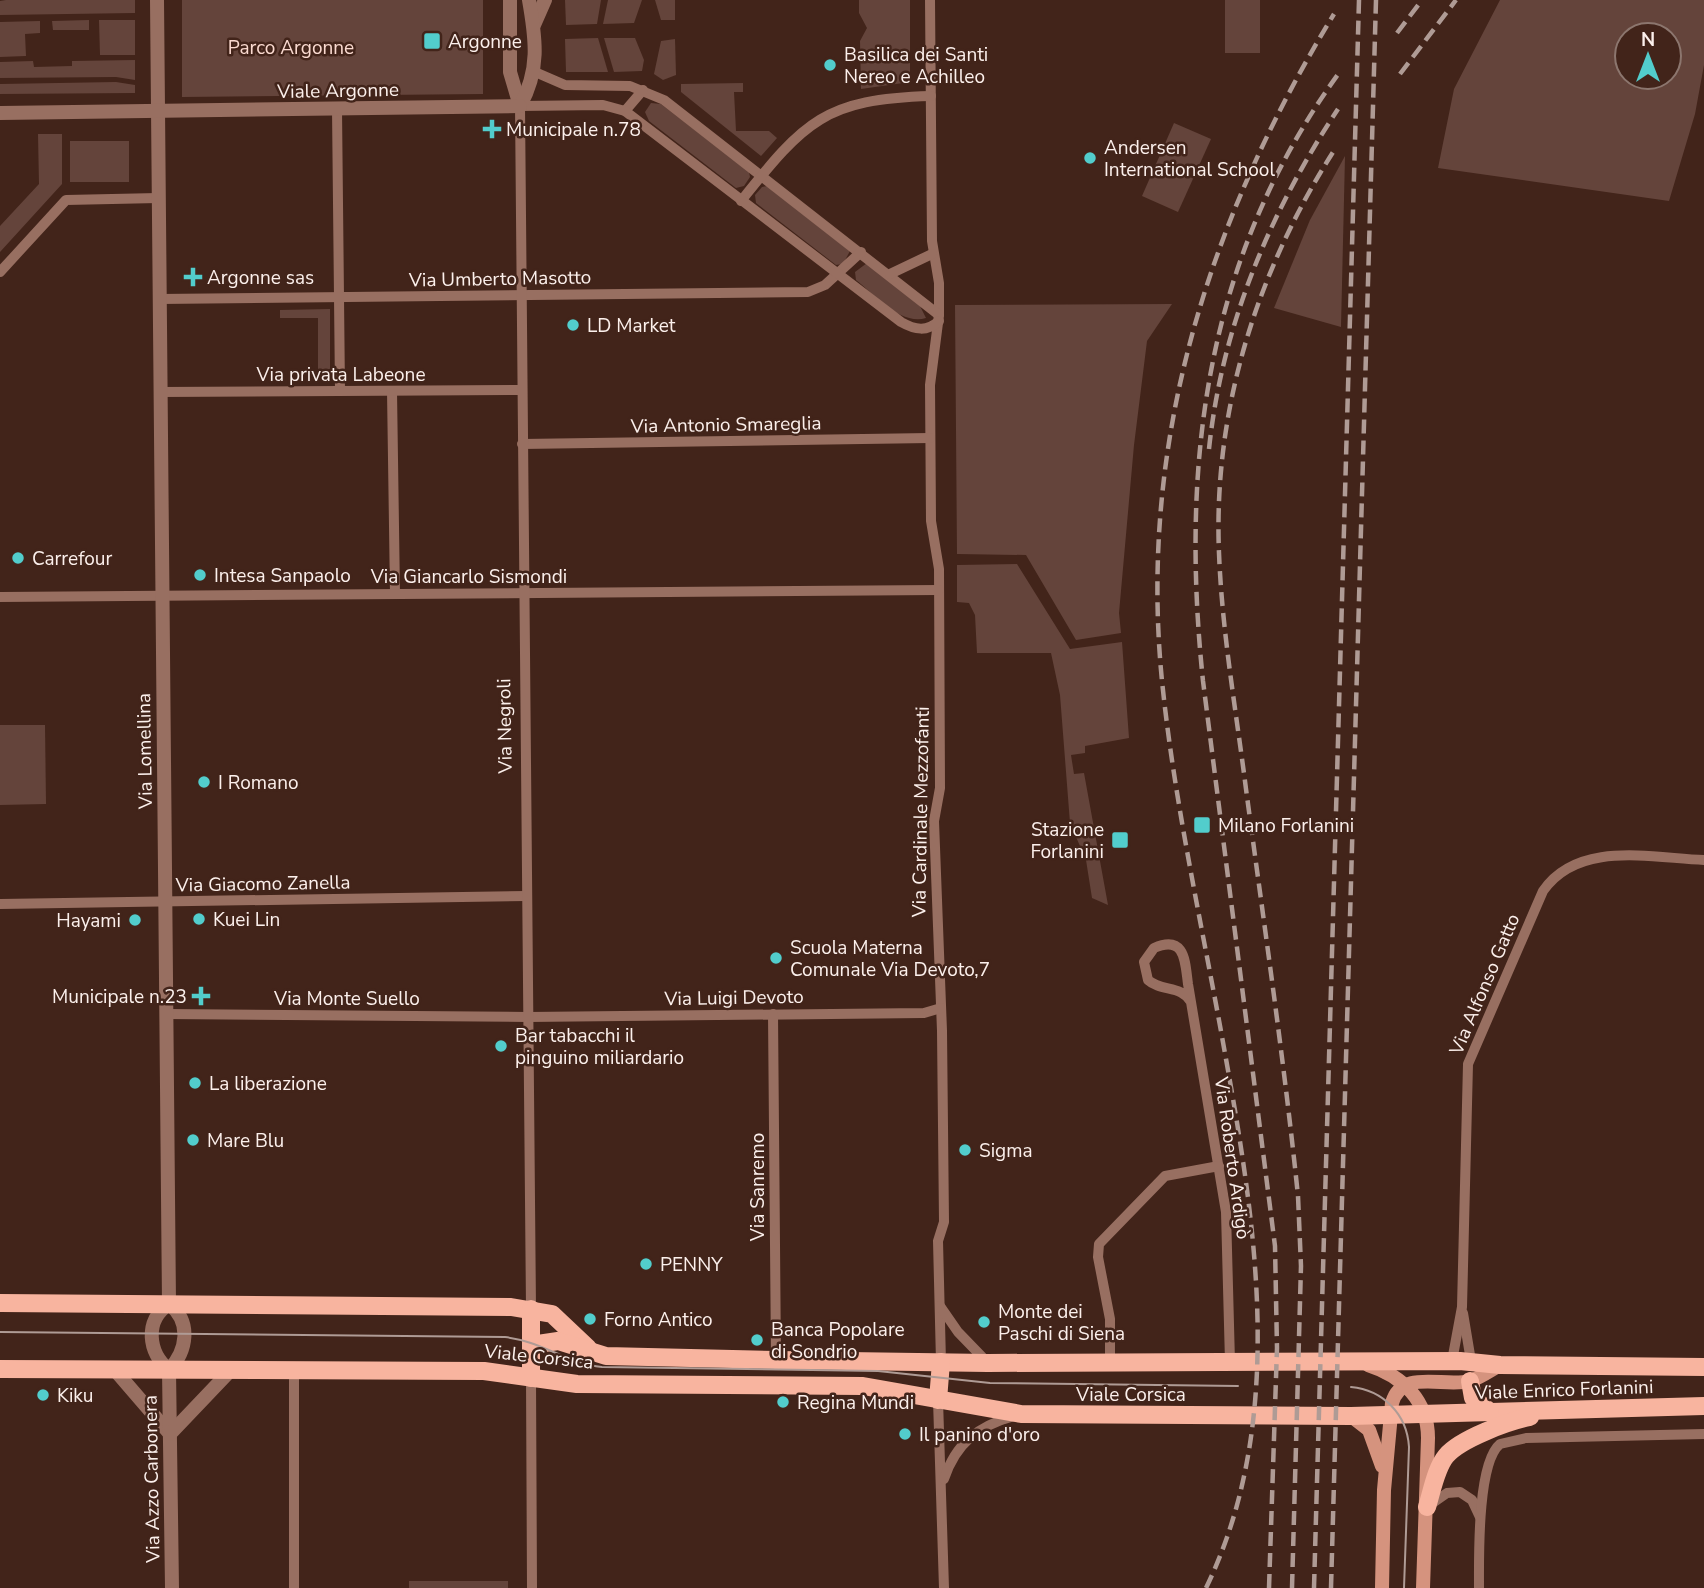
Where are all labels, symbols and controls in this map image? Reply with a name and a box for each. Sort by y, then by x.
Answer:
north arrow [1613,21,1683,91]
text: N [1641,27,1655,53]
place label: Argonne [448,29,522,55]
marker: Argonne [422,31,442,51]
park label: Parco Argonne [228,35,354,61]
place label: Basilica dei Santi Nereo e Achilleo [844,42,988,90]
marker: Basilica dei Santi Nereo e Achilleo [822,57,838,73]
street label: Viale Argonne [276,77,399,105]
place label: Municipale n.78 [506,117,641,143]
marker: Municipale n.78 [484,121,500,137]
place label: Andersen International School [1104,135,1275,183]
marker: Andersen International School [1082,150,1098,166]
street label: Via Umberto Masotto [408,264,591,294]
place label: Argonne sas [207,265,314,291]
marker: Argonne sas [185,269,201,285]
place label: LD Market [587,313,676,339]
marker: LD Market [565,317,581,333]
street label: Via privata Labeone [255,362,426,388]
street label: Via Antonio Smareglia [629,410,822,440]
place label: Carrefour [32,546,112,572]
marker: Carrefour [10,550,26,566]
place label: Intesa Sanpaolo [214,563,351,589]
street label: Via Giancarlo Sismondi [370,564,567,590]
marker: Intesa Sanpaolo [192,567,208,583]
street label: Via Negroli [491,678,519,775]
street label: Via Lomellina [131,693,159,810]
street label: Via Cardinale Mezzofanti [906,706,936,919]
place label: I Romano [218,770,299,796]
marker: I Romano [196,774,212,790]
place label: Milano Forlanini [1218,813,1354,839]
marker: Milano Forlanini [1192,815,1212,835]
place label: Stazione Forlanini [1030,817,1104,865]
marker: Stazione Forlanini [1110,830,1130,850]
street label: Via Giacomo Zanella [174,869,351,899]
place label: Kuei Lin [213,907,280,933]
place label: Hayami [56,908,121,934]
street label: Via Alfonso Gatto [1443,910,1526,1060]
marker: Kuei Lin [191,911,207,927]
marker: Hayami [127,912,143,928]
place label: Scuola Materna Comunale Via Devoto,7 [790,935,990,983]
marker: Scuola Materna Comunale Via Devoto,7 [768,950,784,966]
place label: Municipale n.23 [52,984,187,1010]
street label: Via Luigi Devoto [663,984,804,1012]
street label: Via Monte Suello [273,986,420,1012]
marker: Municipale n.23 [193,988,209,1004]
place label: Bar tabacchi il pinguino miliardario [515,1023,684,1071]
marker: Bar tabacchi il pinguino miliardario [493,1038,509,1054]
place label: La liberazione [209,1071,327,1097]
street label: Via Roberto Ardigò [1208,1074,1256,1241]
marker: La liberazione [187,1075,203,1091]
place label: Mare Blu [207,1128,284,1154]
marker: Mare Blu [185,1132,201,1148]
street label: Via Sanremo [745,1133,771,1242]
place label: Sigma [979,1138,1033,1164]
marker: Sigma [957,1142,973,1158]
place label: PENNY [660,1252,723,1278]
marker: PENNY [638,1256,654,1272]
place label: Monte dei Paschi di Siena [998,1299,1125,1347]
place label: Forno Antico [604,1307,713,1333]
marker: Forno Antico [582,1311,598,1327]
marker: Monte dei Paschi di Siena [976,1314,992,1330]
place label: Banca Popolare di Sondrio [771,1317,905,1365]
marker: Banca Popolare di Sondrio [749,1332,765,1348]
street label: Viale Corsica [482,1338,595,1376]
street label: Viale Enrico Forlanini [1473,1374,1654,1406]
street label: Viale Corsica [1075,1382,1186,1408]
place label: Kiku [57,1383,93,1409]
marker: Kiku [35,1387,51,1403]
place label: Regina Mundi [797,1390,914,1416]
marker: Regina Mundi [775,1394,791,1410]
street label: Via Azzo Carbonera [138,1395,166,1564]
place label: Il panino d'oro [919,1422,1040,1448]
marker: Il panino d'oro [897,1426,913,1442]

